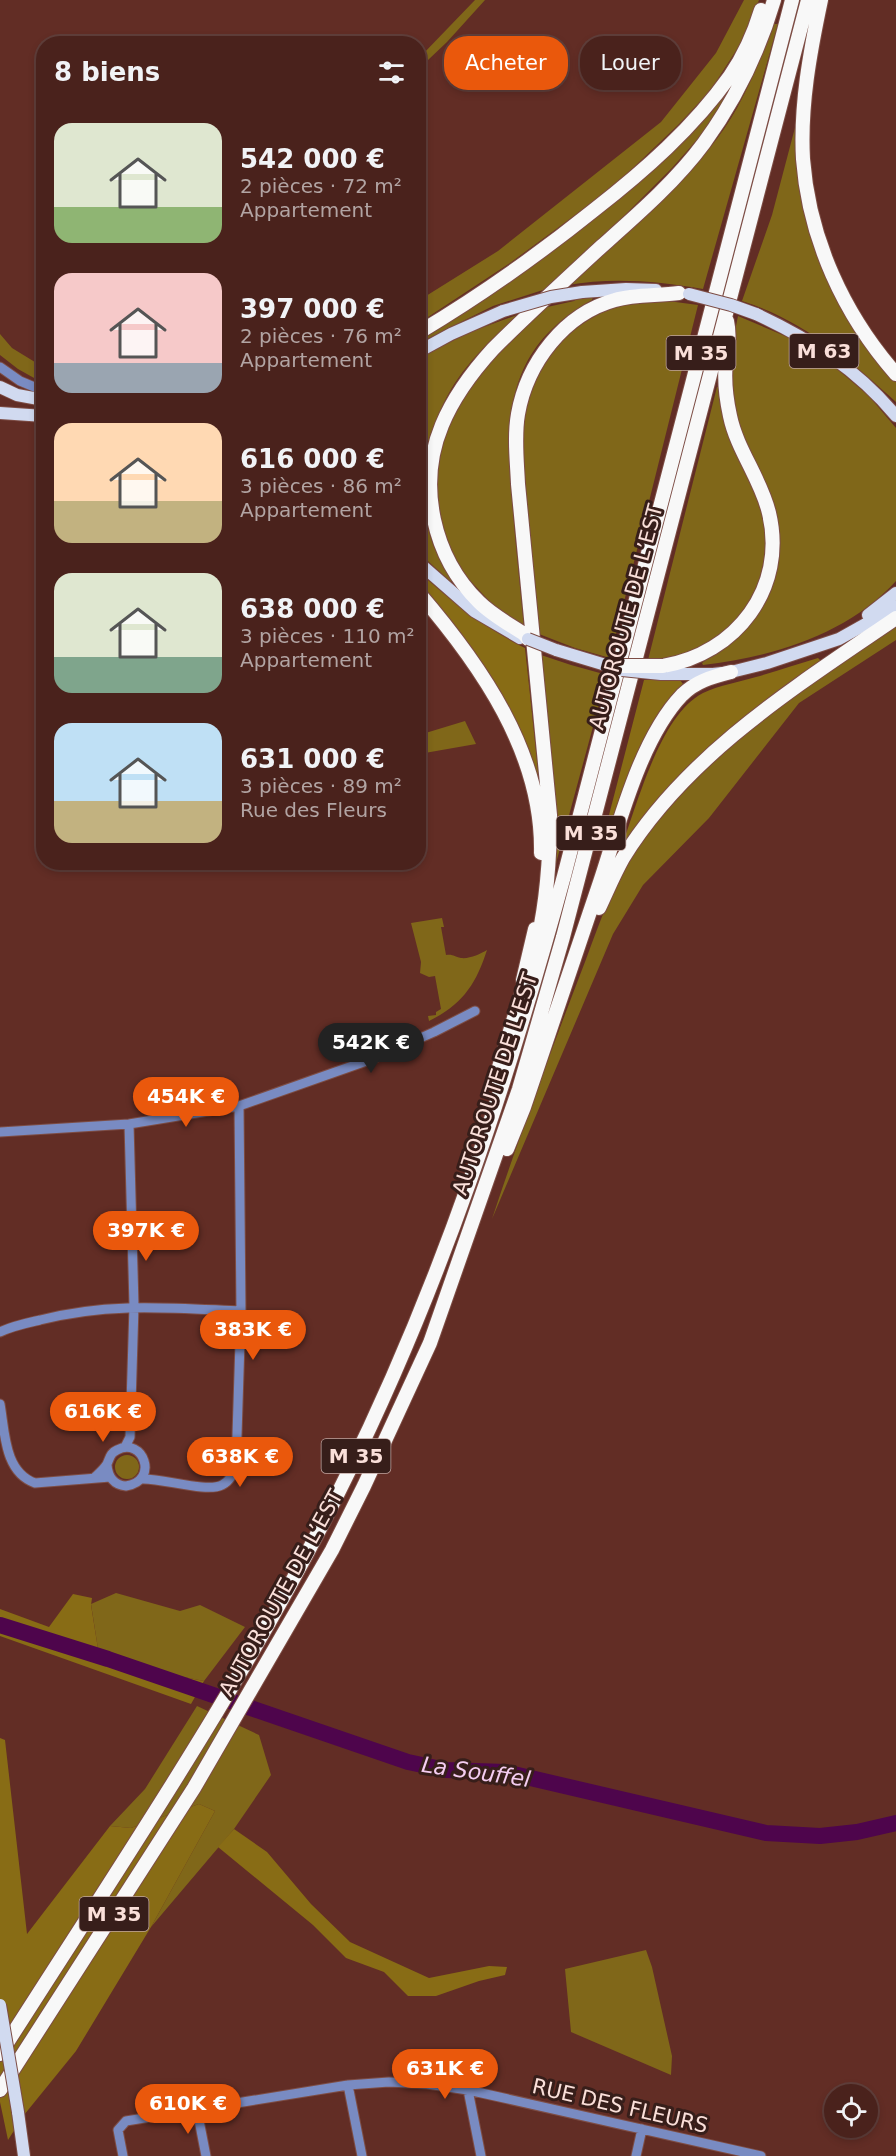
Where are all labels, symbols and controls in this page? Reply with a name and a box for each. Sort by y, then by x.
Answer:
chip: Acheter [444,36,568,90]
chip: Louer [580,36,681,90]
icon: filters [375,56,408,89]
text: 8 biens [54,57,160,87]
text: 542 000 € [240,144,385,174]
icon: home [102,147,174,219]
text: 2 pièces · 72 m² [240,174,402,198]
text: Appartement [240,198,372,222]
text: 397 000 € [240,294,385,324]
icon: home [102,297,174,369]
text: 2 pièces · 76 m² [240,324,402,348]
road number: M 63 [790,334,858,368]
road number: M 35 [666,336,736,370]
text: Appartement [240,348,372,372]
text: 616 000 € [240,444,385,474]
icon: home [102,447,174,519]
text: 3 pièces · 86 m² [240,474,402,498]
text: Appartement [240,498,372,522]
street label: AUTOROUTE DE L’EST [584,502,668,732]
text: 638 000 € [240,594,385,624]
icon: home [102,597,174,669]
text: 3 pièces · 110 m² [240,624,414,648]
text: Appartement [240,648,372,672]
text: 631 000 € [240,744,385,774]
icon: home [102,747,174,819]
text: 3 pièces · 89 m² [240,774,402,798]
text: Rue des Fleurs [240,798,387,822]
road number: M 35 [556,816,626,850]
street label: AUTOROUTE DE L’EST [448,970,542,1198]
pin: 542K € [322,1023,420,1074]
text: 542K € [332,1030,410,1054]
pin: 454K € [137,1077,235,1128]
text: 454K € [147,1084,225,1108]
pin: 397K € [97,1211,195,1262]
text: 397K € [107,1218,185,1242]
pin: 383K € [204,1310,302,1361]
text: 383K € [214,1317,292,1341]
pin: 616K € [54,1392,152,1443]
text: 616K € [64,1399,142,1423]
pin: 638K € [191,1437,289,1488]
road number: M 35 [322,1439,391,1473]
text: 638K € [201,1444,279,1468]
street label: AUTOROUTE DE L’EST [214,1485,348,1700]
water label: La Souffel [420,1752,532,1792]
road number: M 35 [80,1897,148,1931]
pin: 631K € [396,2049,494,2100]
text: 631K € [406,2056,484,2080]
street label: RUE DES FLEURS [530,2074,710,2138]
pin: 610K € [139,2084,237,2135]
map controls [824,2084,878,2138]
button: locate [824,2084,878,2138]
text: 610K € [149,2091,227,2115]

